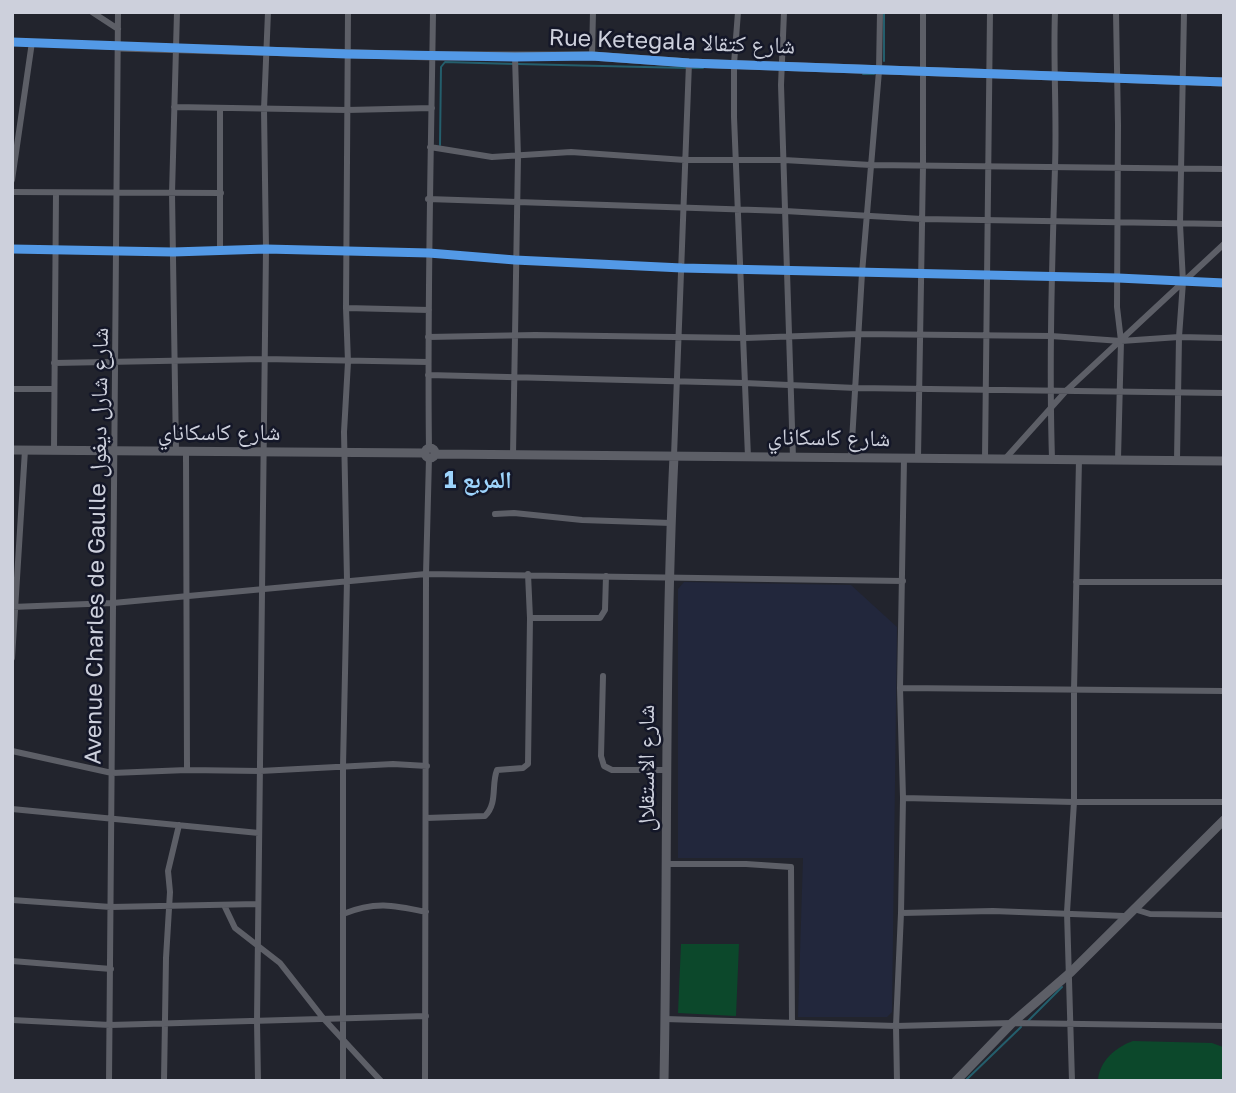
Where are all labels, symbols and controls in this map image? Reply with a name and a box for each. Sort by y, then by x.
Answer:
street label: Rue Ketegala شارع كتقالا [548,24,796,60]
street label: Avenue Charles de Gaulle شارع شارل ديغول [79,327,115,765]
street label: شارع كاسكاناي [158,419,280,447]
street label: شارع كاسكاناي [767,423,891,453]
district label: المربع 1 [444,466,512,494]
street label: شارع الاستقلال [633,705,661,831]

